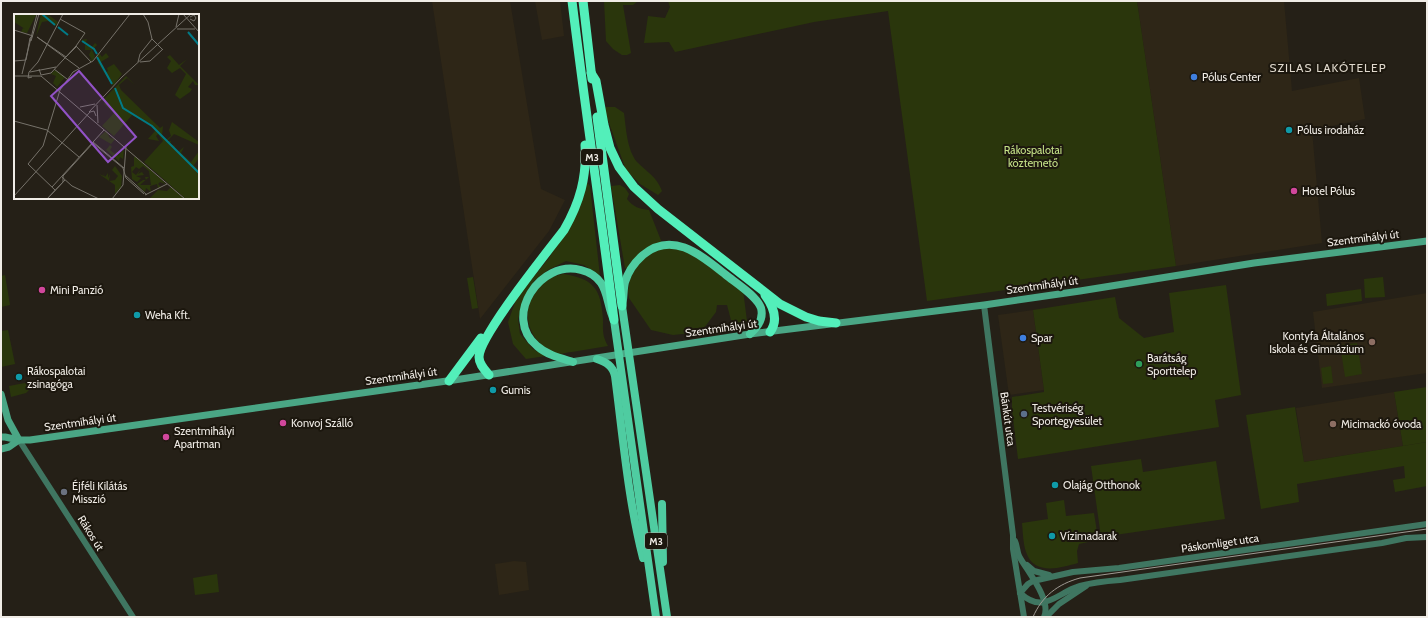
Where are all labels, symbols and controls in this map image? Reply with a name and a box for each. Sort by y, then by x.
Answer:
inset map [14,14,199,199]
district label: SZILAS LAKÓTELEP [1269,60,1387,75]
place label: Pólus Center [1202,70,1261,84]
marker: Pólus Center [1189,72,1199,82]
place label: Pólus irodaház [1297,123,1364,137]
marker: Pólus irodaház [1284,125,1294,135]
park label: Rákospalotai köztemető [1004,143,1062,170]
road number: M3 [581,149,603,165]
place label: Hotel Pólus [1302,184,1356,198]
marker: Hotel Pólus [1289,186,1299,196]
street label: Szentmihályi út [1326,227,1400,249]
street label: Szentmihályi út [1005,273,1079,297]
place label: Mini Panzió [50,283,103,297]
marker: Mini Panzió [37,285,47,295]
place label: Weha Kft. [145,308,190,322]
marker: Weha Kft. [132,310,142,320]
street label: Szentmihályi út [684,316,758,340]
place label: Kontyfa Általános Iskola és Gimnázium [1269,329,1364,356]
place label: Spar [1031,331,1053,345]
marker: Spar [1018,333,1028,343]
marker: Kontyfa Általános Iskola és Gimnázium [1367,337,1377,347]
place label: Barátság Sporttelep [1147,351,1196,378]
marker: Barátság Sporttelep [1134,359,1144,369]
place label: Rákospalotai zsinagóga [27,364,85,391]
street label: Szentmihályi út [364,364,438,388]
marker: Rákospalotai zsinagóga [14,372,24,382]
place label: Gumis [501,383,531,397]
marker: Gumis [488,385,498,395]
street label: Bánkút utca [997,391,1019,448]
place label: Testvériség Sportegyesület [1032,401,1102,428]
marker: Testvériség Sportegyesület [1019,409,1029,419]
street label: Szentmihályi út [43,410,117,434]
place label: Konvoj Szálló [291,416,353,430]
place label: Micimackó óvoda [1341,417,1422,431]
marker: Konvoj Szálló [278,418,288,428]
marker: Micimackó óvoda [1328,419,1338,429]
place label: Szentmihályi Apartman [174,424,234,451]
marker: Szentmihályi Apartman [161,432,171,442]
place label: Olajág Otthonok [1063,478,1140,492]
place label: Éjféli Kilátás Misszió [72,479,128,506]
marker: Olajág Otthonok [1050,480,1060,490]
marker: Éjféli Kilátás Misszió [59,487,69,497]
street label: Rákos út [75,513,107,554]
place label: Vízimadarak [1060,529,1117,543]
marker: Vízimadarak [1047,531,1057,541]
street label: Páskomliget utca [1180,531,1260,555]
road number: M3 [645,533,667,549]

